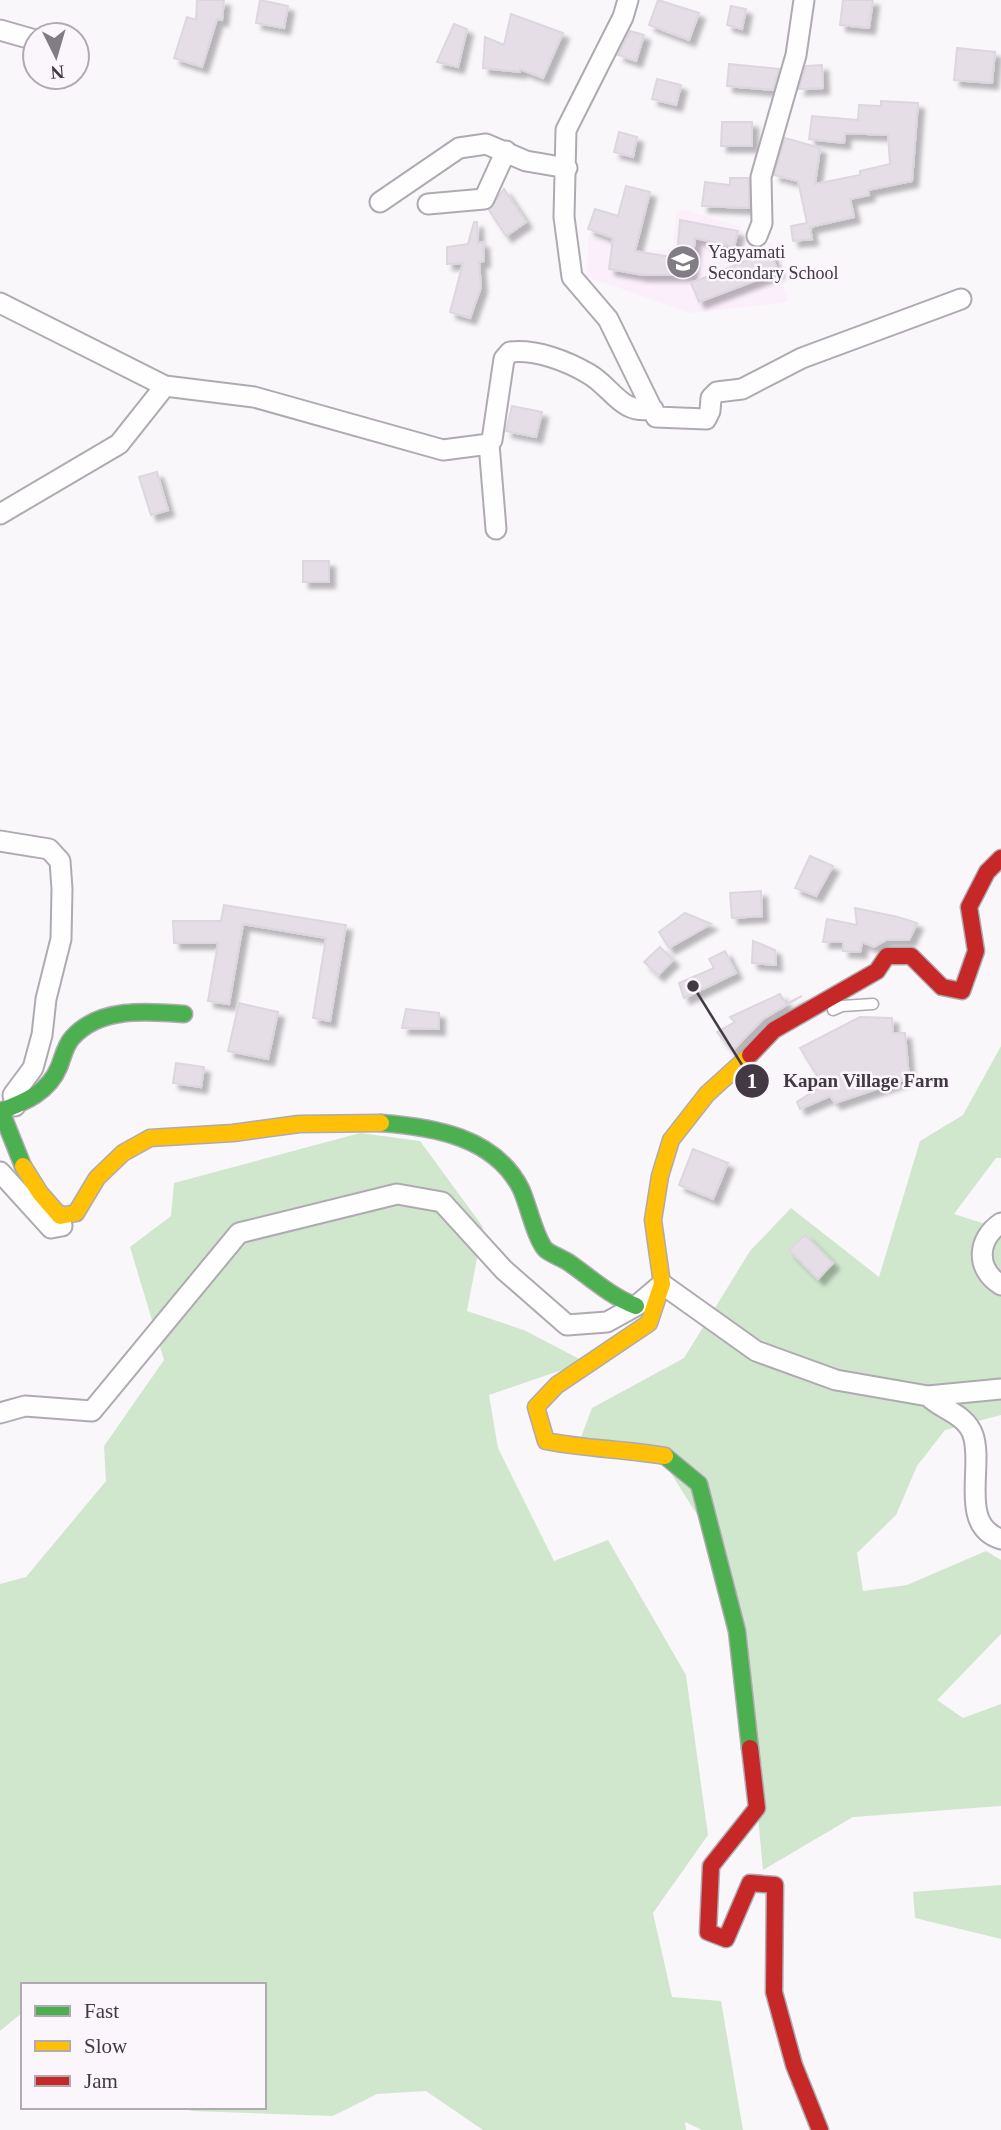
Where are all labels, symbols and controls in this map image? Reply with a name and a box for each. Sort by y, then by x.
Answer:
north arrow [21,21,91,91]
text: N [49,61,65,84]
place label: Yagyamati Secondary School [708,242,838,283]
school or university icon: Yagyamati Secondary School [664,243,702,281]
callout: Kapan Village Farm [734,1061,963,1101]
text: 1 [747,1069,757,1093]
text: Kapan Village Farm [783,1070,949,1091]
legend [21,1983,266,2109]
text: Fast [84,1999,119,2023]
text: Slow [84,2034,128,2058]
text: Jam [84,2069,118,2093]

